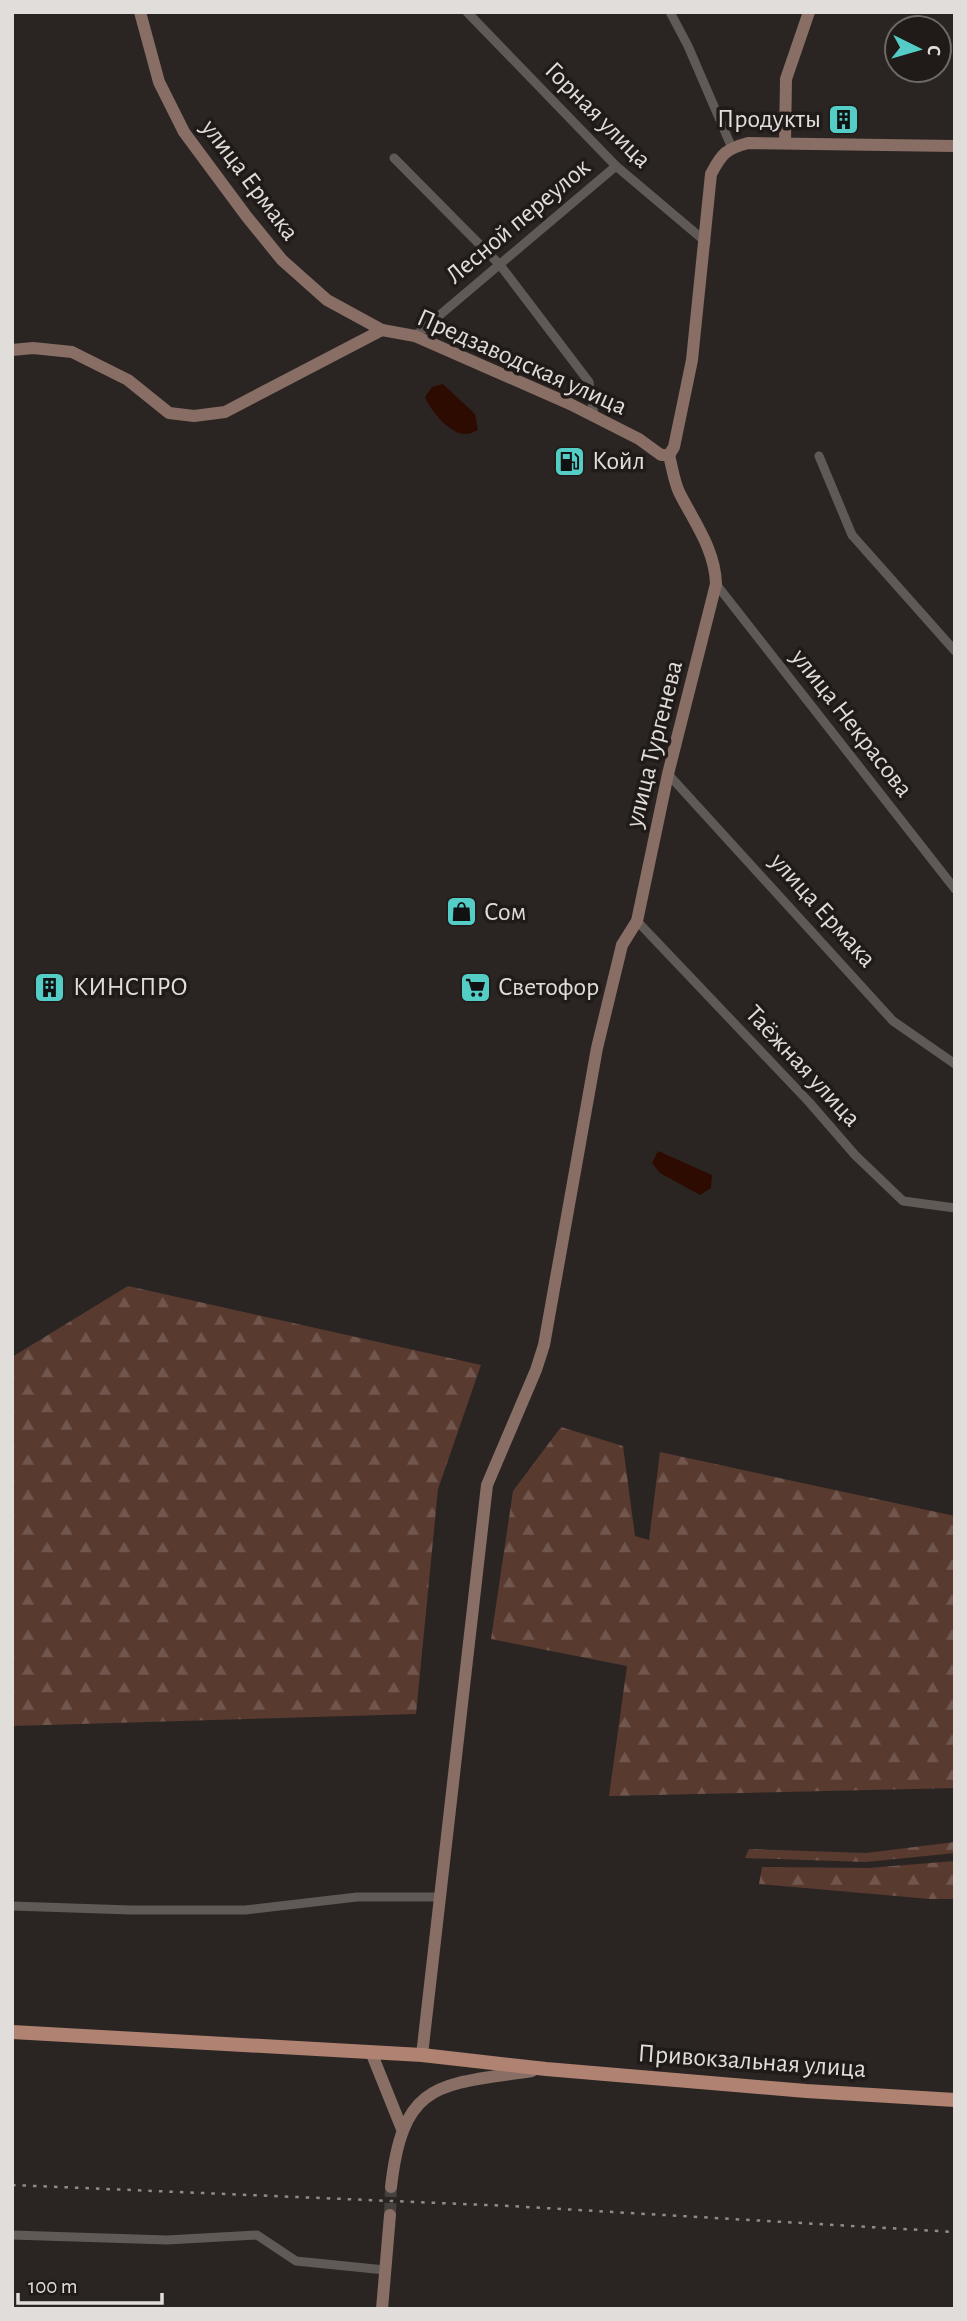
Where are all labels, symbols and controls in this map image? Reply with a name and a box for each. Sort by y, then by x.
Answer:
north arrow [883,14,953,84]
text: С [924,44,943,56]
street label: Горная улица [540,57,656,173]
building icon: Продукты [827,102,861,136]
place label: Продукты [717,106,821,132]
street label: улица Ермака [196,114,304,245]
street label: Лесной переулок [441,153,595,288]
street label: Предзаводская улица [413,304,631,420]
fuel station icon: Койл [552,444,586,478]
place label: Койл [592,448,645,474]
street label: улица Некрасова [786,643,918,802]
street label: улица Тургенева [620,658,687,831]
street label: улица Ермака [765,847,881,972]
shop icon: Сом [444,895,478,929]
place label: Сом [484,899,526,925]
building icon: КИНСПРО [33,970,67,1004]
supermarket icon: Светофор [458,970,492,1004]
place label: КИНСПРО [73,974,188,1000]
place label: Светофор [498,974,599,1000]
street label: Таёжная улица [741,1000,865,1132]
street label: Привокзальная улица [637,2040,867,2082]
scale bar [18,2262,161,2306]
text: 100 m [28,2276,78,2297]

